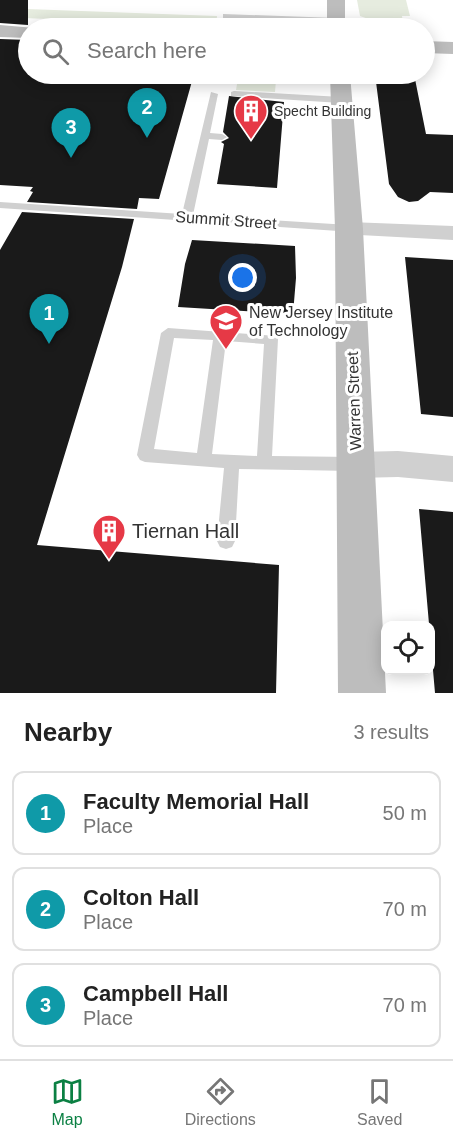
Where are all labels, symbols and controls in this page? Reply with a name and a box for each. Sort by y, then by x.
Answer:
search box [18,18,435,84]
icon: search [39,35,72,68]
text: Search here [87,38,207,63]
pin: 2 [128,88,166,138]
building icon: Specht Building [233,93,269,140]
place label: Specht Building [274,103,371,119]
pin: 3 [52,108,90,158]
street label: Summit Street [175,208,278,232]
your location [228,263,257,292]
pin: 1 [29,294,68,344]
school or university icon: New Jersey Institute of Technology [208,303,244,350]
place label: New Jersey Institute of Technology [249,304,393,339]
street label: Warren Street [344,351,364,451]
building icon: Tiernan Hall [91,513,127,560]
place label: Tiernan Hall [132,520,239,542]
map controls [381,621,435,675]
button: locate [381,621,435,675]
text: Nearby [24,717,112,747]
text: 3 results [353,721,429,743]
text: Faculty Memorial Hall [83,789,309,814]
text: 1 [40,802,51,824]
text: 50 m [383,802,427,824]
text: Place [83,815,133,837]
text: Colton Hall [83,885,199,910]
text: 2 [40,898,51,920]
text: 70 m [383,898,427,920]
text: Place [83,911,133,933]
text: Campbell Hall [83,981,228,1006]
text: 3 [40,994,51,1016]
text: 70 m [383,994,427,1016]
text: Place [83,1007,133,1029]
tab: Map [51,1075,84,1129]
tab: Directions [185,1075,256,1129]
tab: Saved [357,1075,402,1129]

